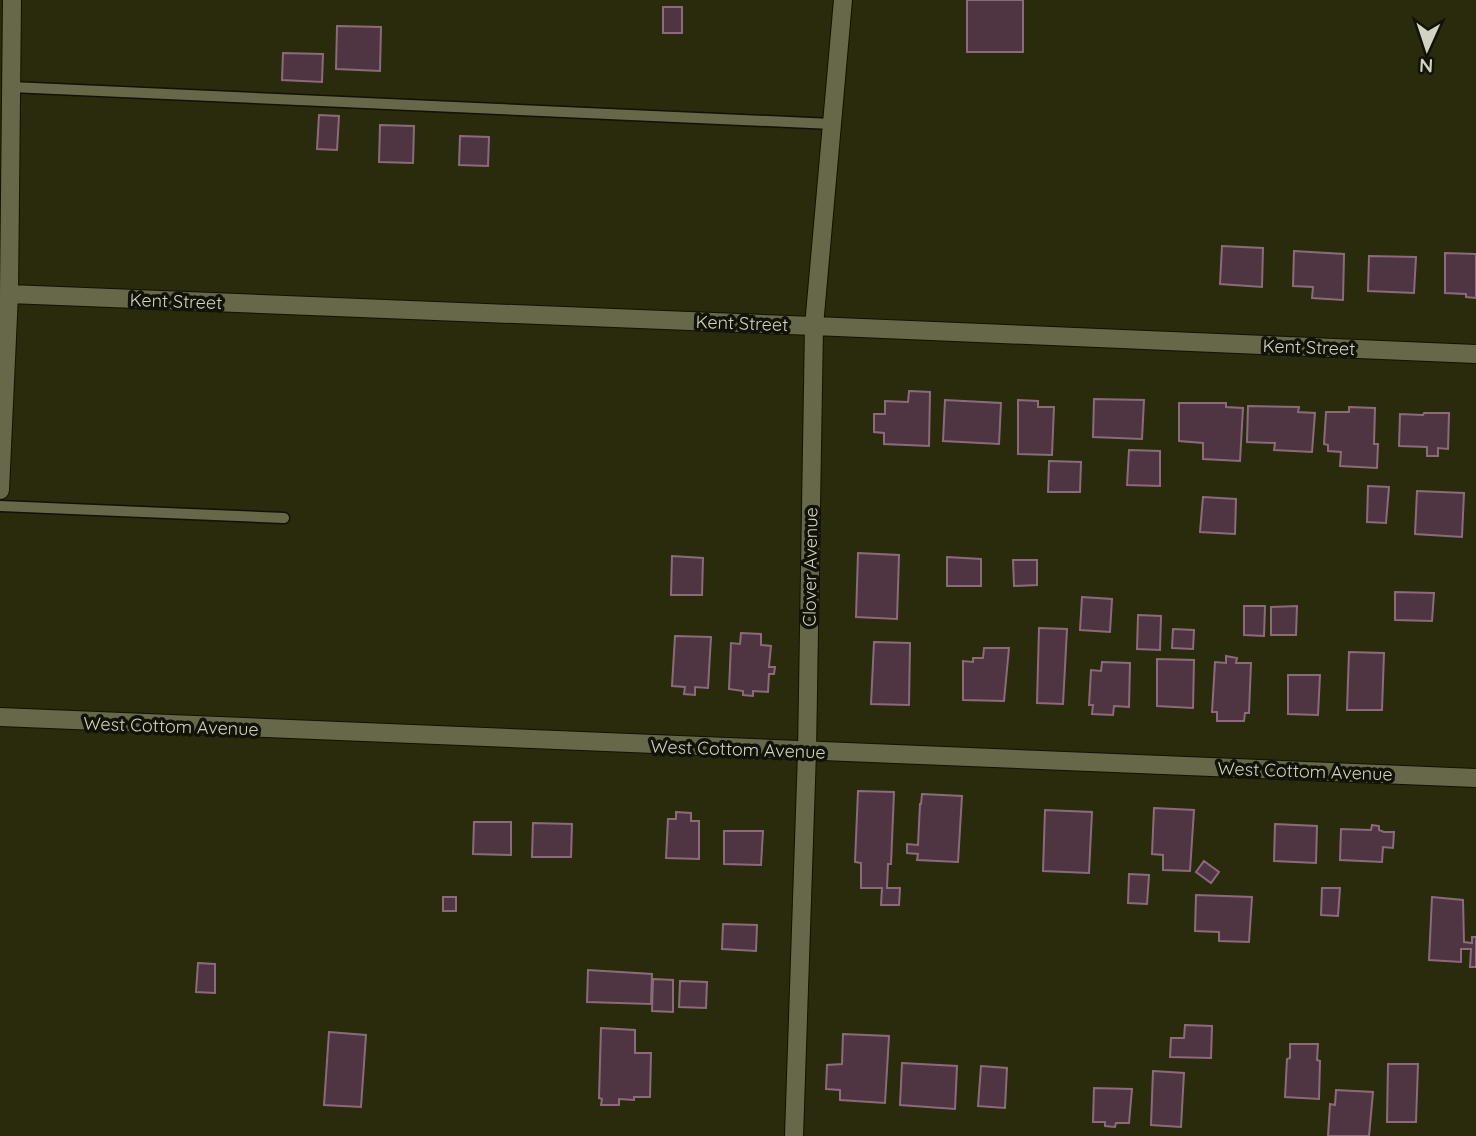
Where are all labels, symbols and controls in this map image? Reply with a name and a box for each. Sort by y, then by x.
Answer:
north arrow [1392,14,1462,84]
text: N [1419,54,1434,78]
street label: Kent Street [129,288,223,314]
street label: Kent Street [695,310,789,336]
street label: Kent Street [1262,334,1356,360]
street label: Clover Avenue [797,507,823,627]
street label: West Cottom Avenue [83,711,259,741]
street label: West Cottom Avenue [650,734,826,764]
street label: West Cottom Avenue [1217,756,1393,786]

